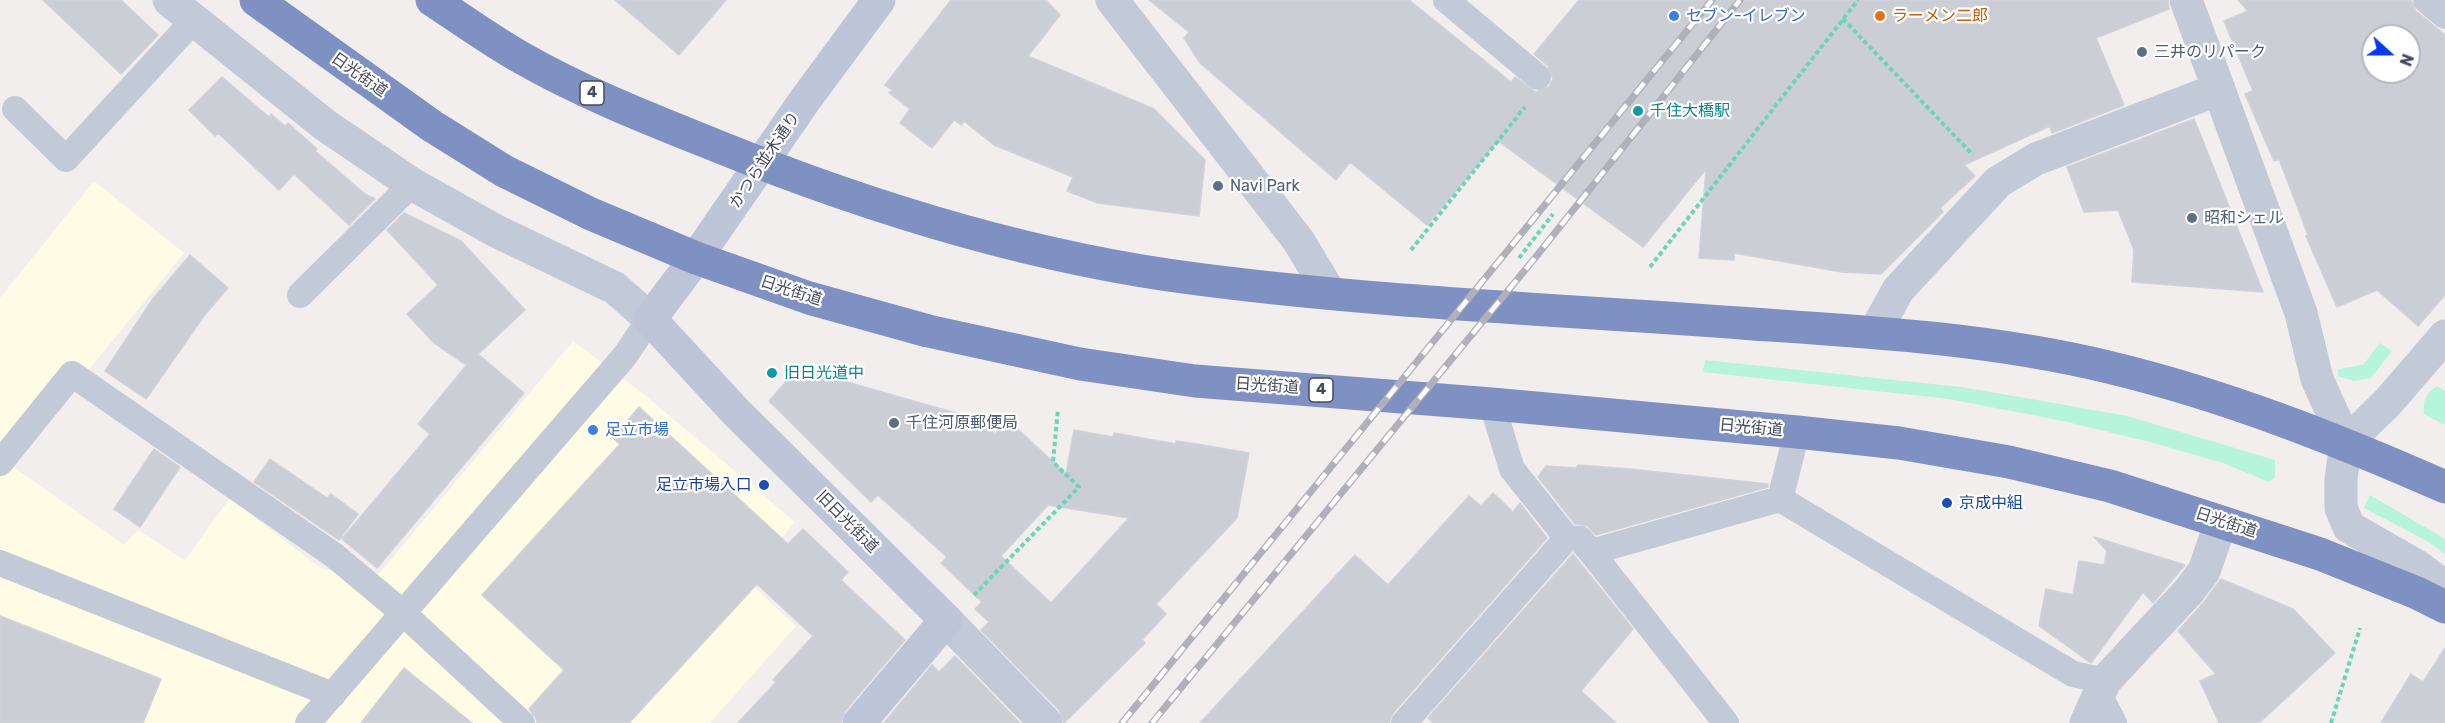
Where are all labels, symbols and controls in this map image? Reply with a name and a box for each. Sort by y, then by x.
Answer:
place label: セブン-イレブン [1686,6,1806,26]
place label: ラーメン二郎 [1892,6,1988,26]
marker: セブン-イレブン [1667,9,1681,23]
marker: ラーメン二郎 [1873,9,1887,23]
north arrow [2361,24,2421,84]
place label: 三井のリパーク [2154,42,2266,62]
marker: 三井のリパーク [2135,45,2149,59]
street label: 日光街道 [327,49,391,101]
text: N [2395,51,2417,69]
road number: 4 [580,81,604,105]
place label: 千住大橋駅 [1650,101,1730,121]
marker: 千住大橋駅 [1631,104,1645,118]
street label: かつら並木通り [726,108,804,212]
place label: Navi Park [1230,176,1300,196]
marker: Navi Park [1211,179,1225,193]
place label: 昭和シェル [2204,208,2284,228]
marker: 昭和シェル [2185,211,2199,225]
street label: 日光街道 [758,272,824,310]
place label: 旧日光道中 [784,363,864,383]
marker: 旧日光道中 [765,366,779,380]
street label: 日光街道 [1234,374,1300,398]
road number: 4 [1309,378,1333,402]
place label: 千住河原郵便局 [906,413,1018,433]
marker: 千住河原郵便局 [887,416,901,430]
street label: 日光街道 [1718,416,1784,440]
place label: 足立市場 [605,420,669,440]
marker: 足立市場 [586,423,600,437]
place label: 足立市場入口 [656,475,752,495]
marker: 足立市場入口 [757,478,771,492]
street label: 旧日光街道 [812,487,882,557]
place label: 京成中組 [1959,493,2023,513]
marker: 京成中組 [1940,496,1954,510]
street label: 日光街道 [2193,504,2259,542]

